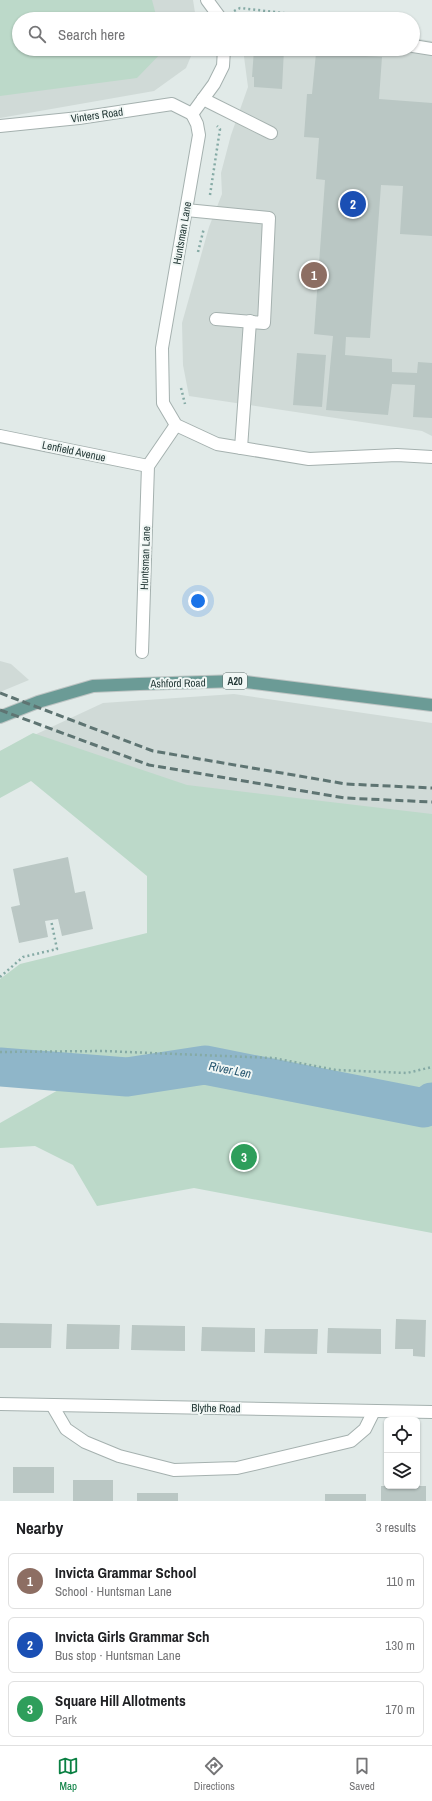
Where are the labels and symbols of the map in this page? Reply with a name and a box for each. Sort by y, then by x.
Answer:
street label: Vinters Road [70,104,124,126]
pin: 2 [340,189,366,219]
street label: Huntsman Lane [170,200,194,266]
pin: 1 [301,260,327,290]
street label: Lenfield Avenue [41,437,107,465]
street label: Huntsman Lane [137,526,153,590]
your location [188,591,208,611]
road number: A20 [223,673,247,689]
street label: Ashford Road [149,676,206,690]
water label: River Len [208,1058,252,1082]
pin: 3 [231,1142,257,1172]
street label: Blythe Road [191,1401,241,1415]

